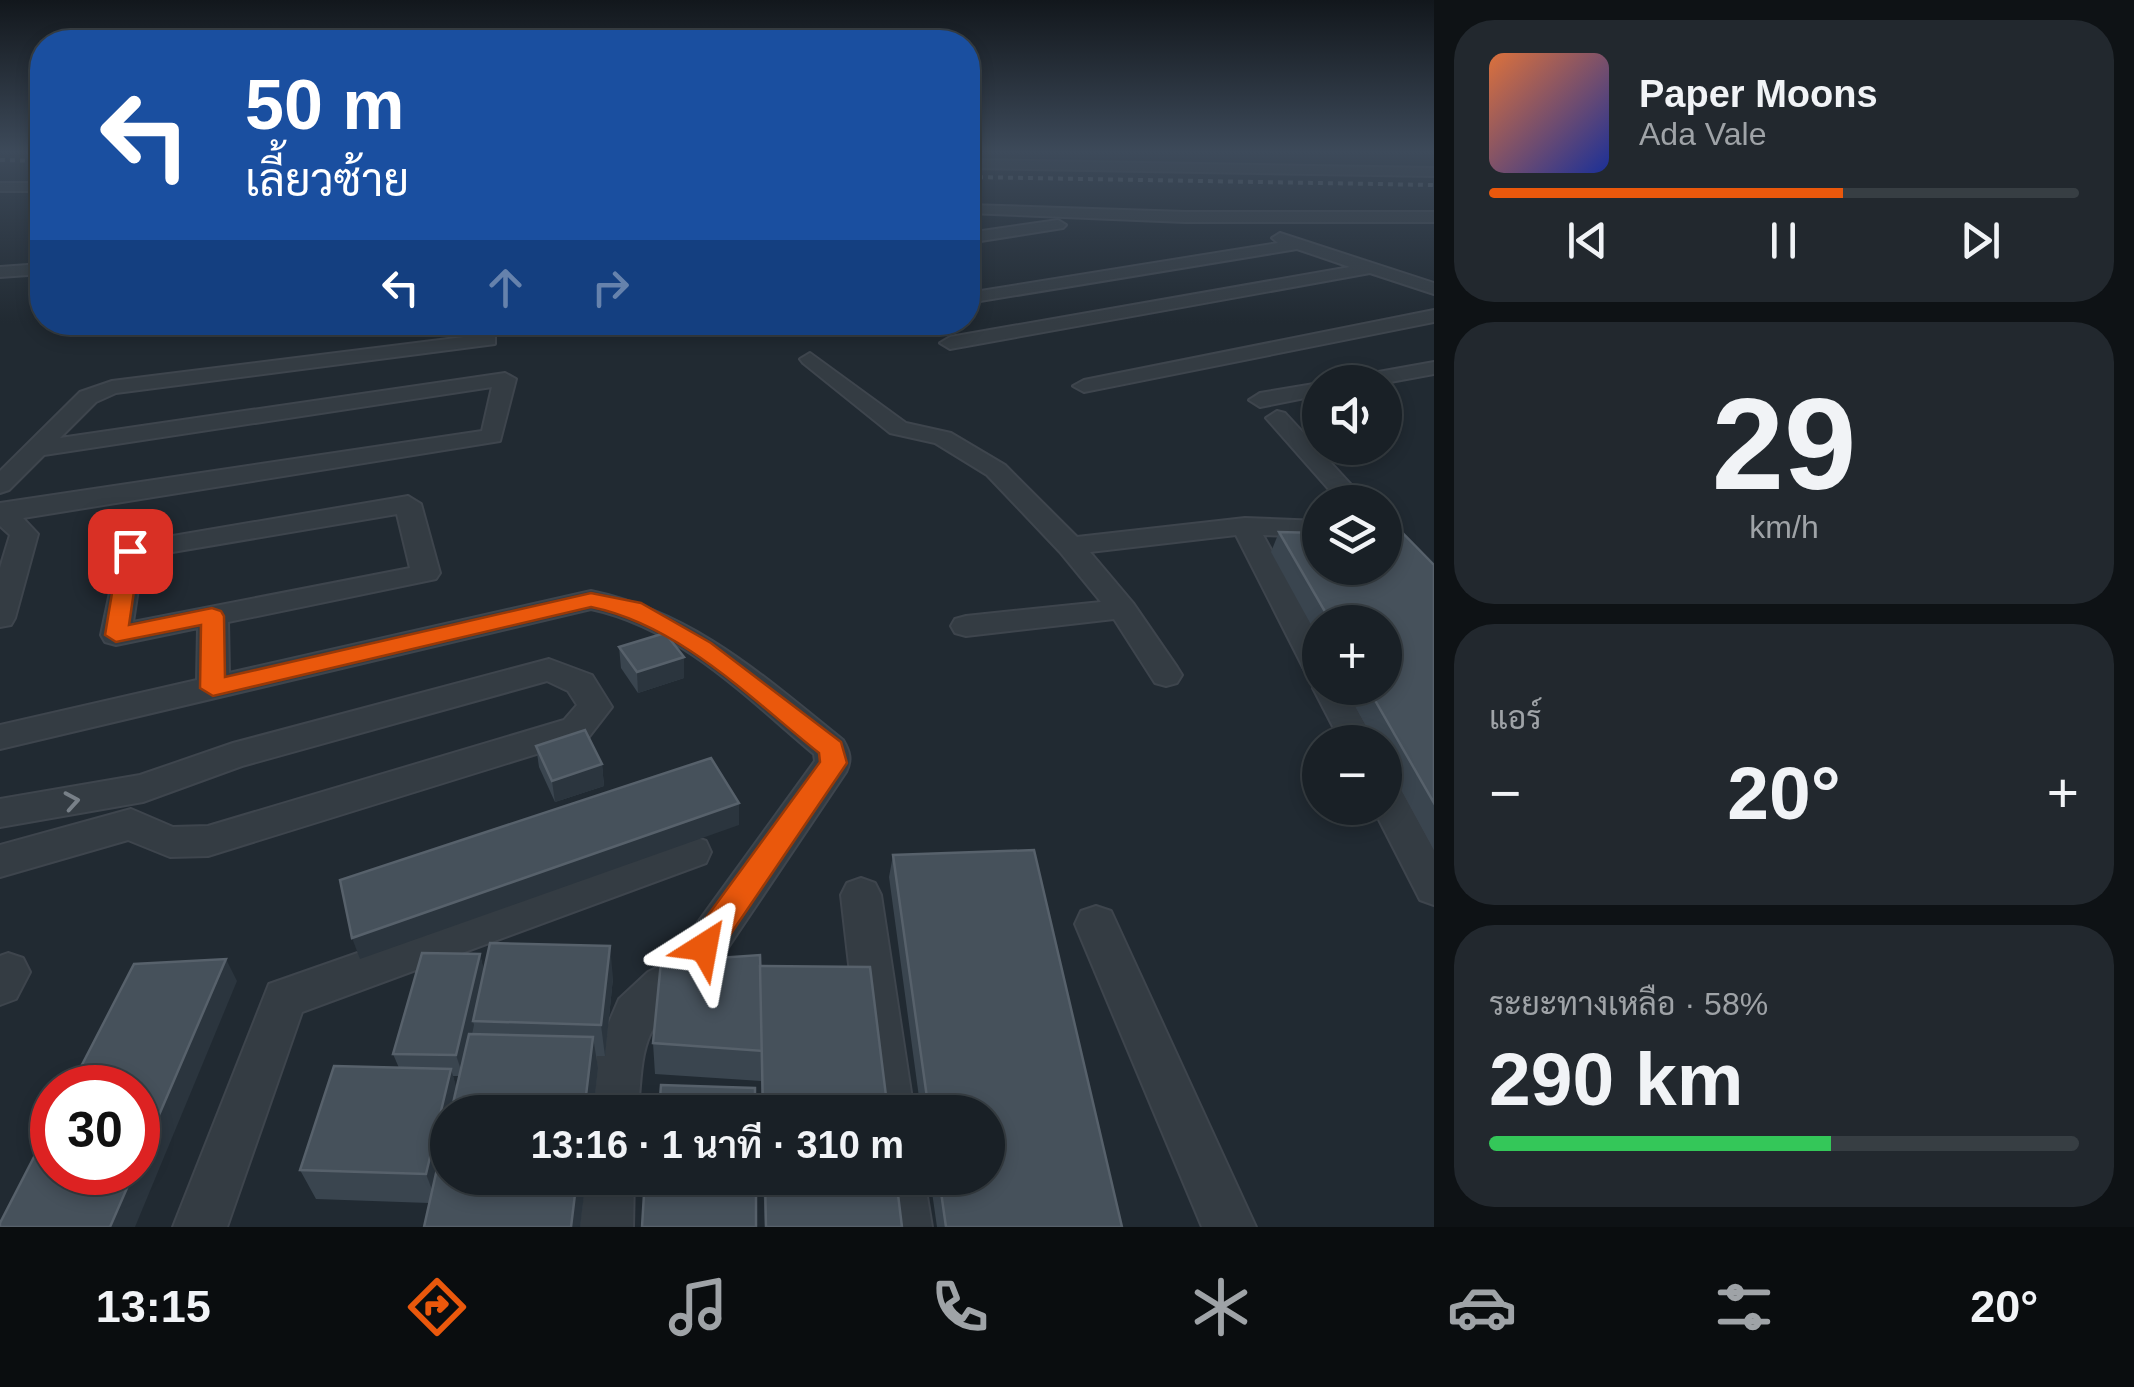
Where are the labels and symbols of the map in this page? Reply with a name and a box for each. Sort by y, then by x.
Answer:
pin [88,509,173,594]
one-way arrow [63,791,80,812]
position arrow [652,895,756,999]
speed limit sign: 30 [30,1065,160,1195]

